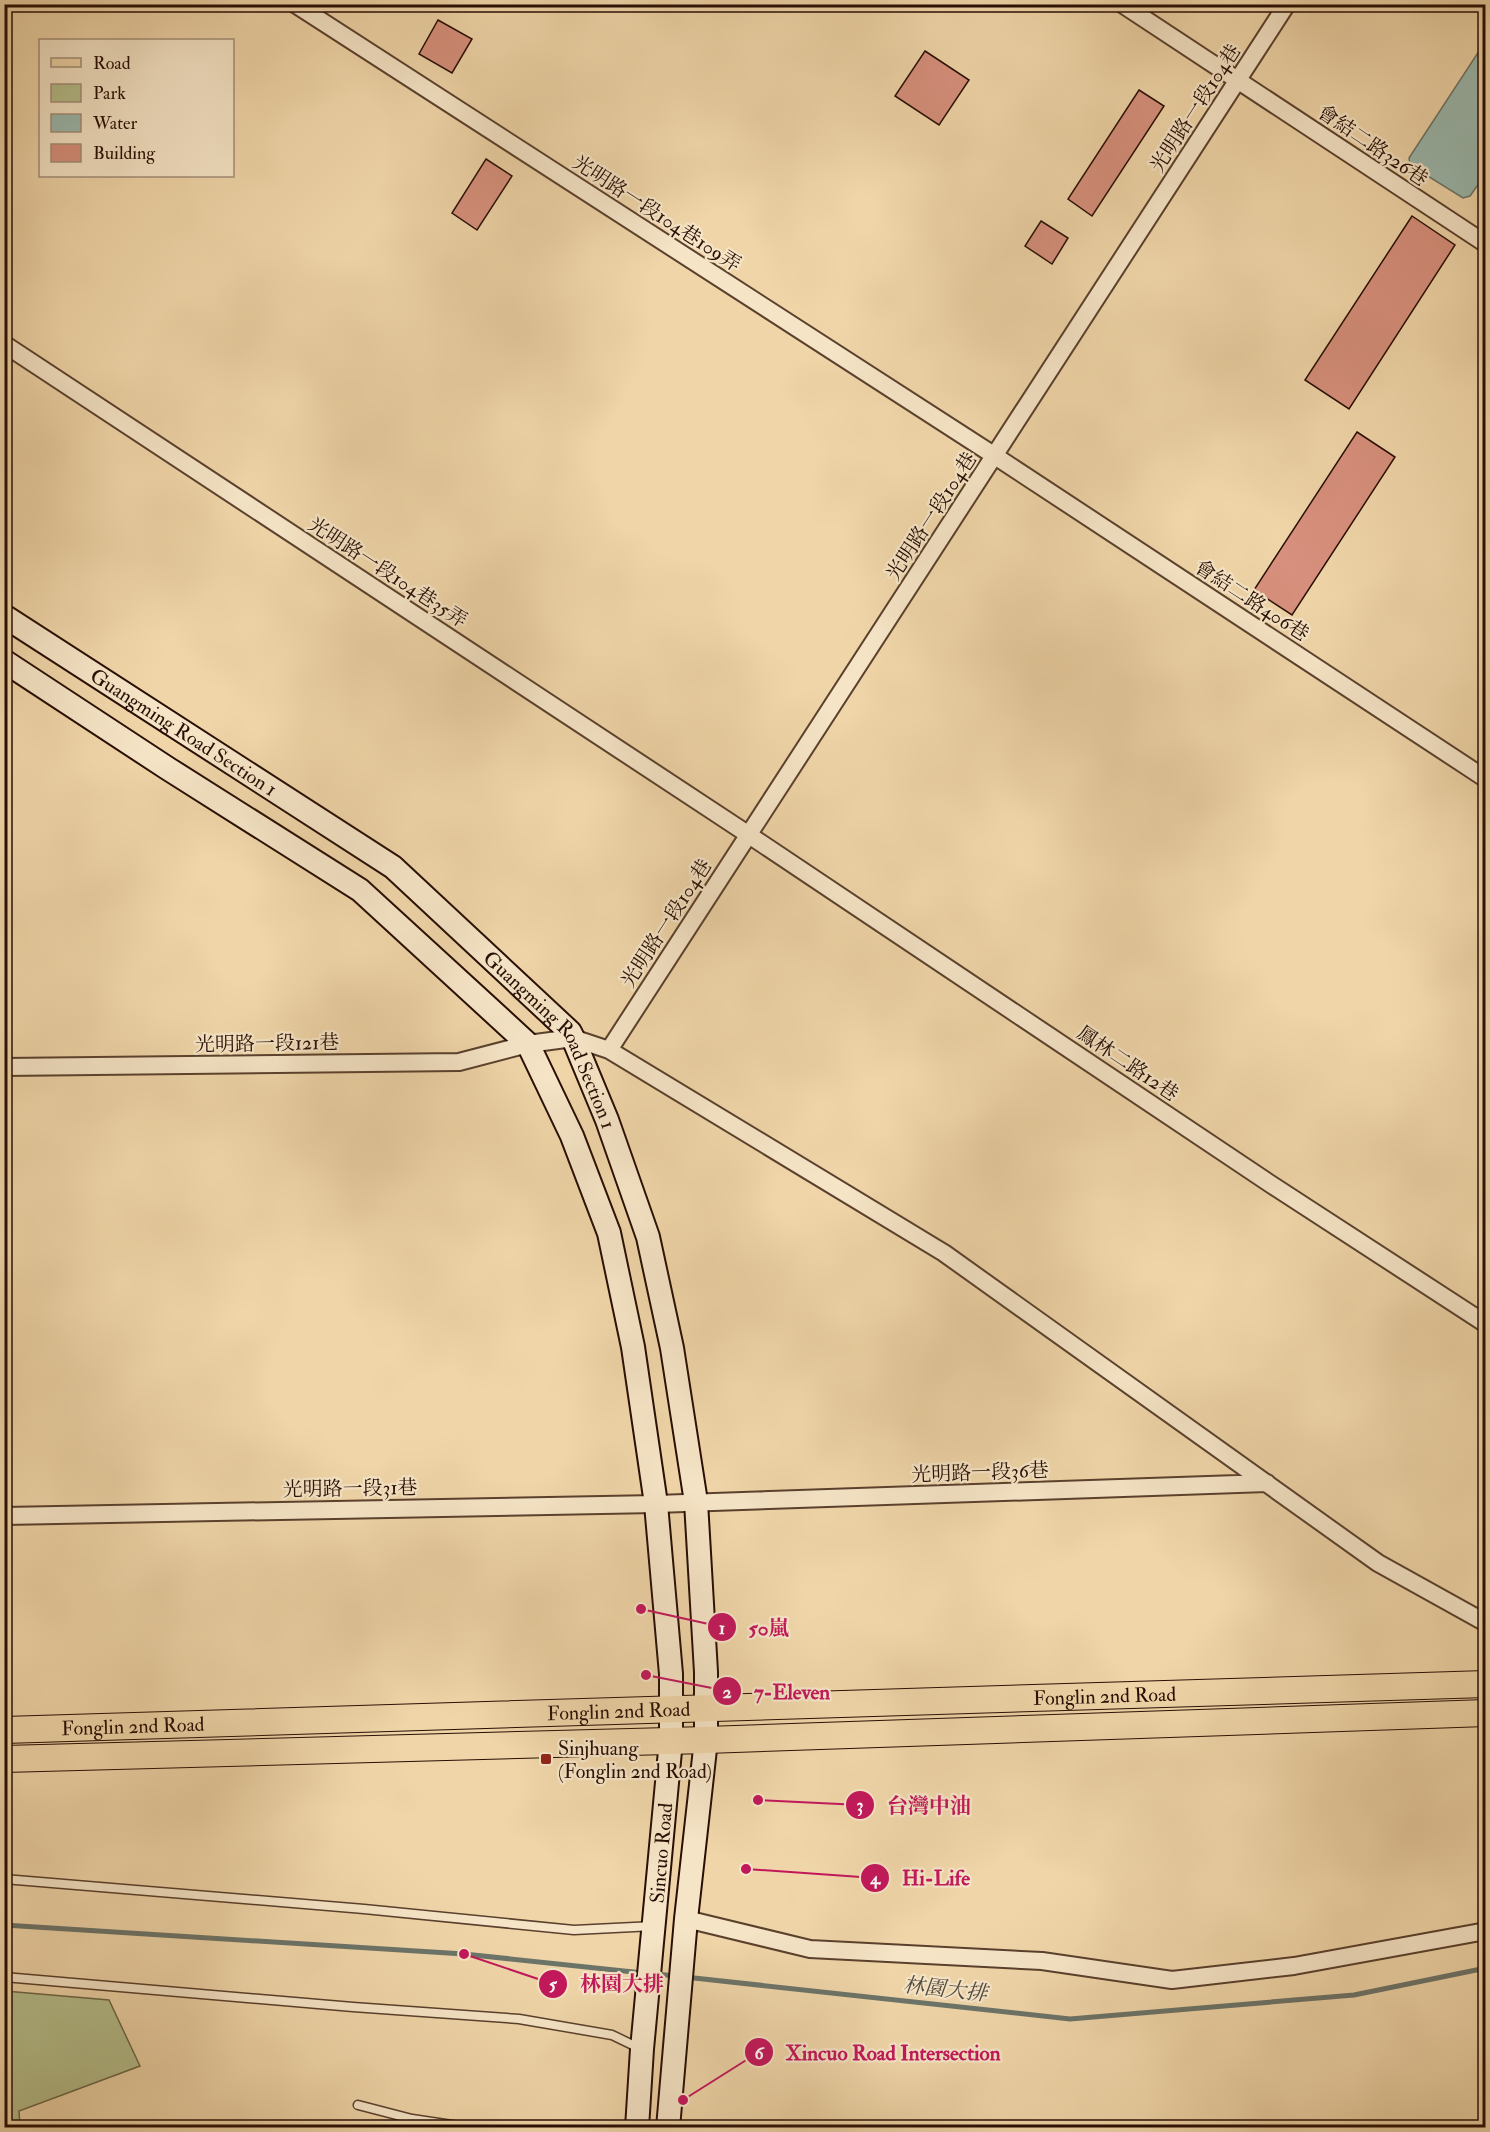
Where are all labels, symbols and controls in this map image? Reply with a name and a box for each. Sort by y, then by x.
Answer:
legend [39,39,234,177]
street label: 光明路一段104巷 [1145,39,1246,177]
text: Road [93,52,131,75]
text: Park [93,82,126,105]
street label: 會結二路326巷 [1313,99,1433,192]
text: Water [92,112,137,135]
text: Building [93,142,156,165]
street label: 光明路一段104巷109弄 [568,150,746,277]
street label: 光明路一段104巷 [881,447,982,585]
street label: 光明路一段104巷35弄 [304,512,472,633]
street label: 會結二路406巷 [1190,554,1314,647]
street label: Guangming Road Section 1 [85,663,282,802]
street label: 光明路一段104巷 [616,854,717,992]
street label: Guangming Road Section 1 [478,946,621,1132]
street label: 鳳林二路12巷 [1072,1020,1183,1107]
street label: 光明路一段121巷 [195,1030,339,1057]
street label: 光明路一段36巷 [911,1458,1049,1487]
street label: 光明路一段31巷 [282,1475,418,1502]
callout: 50嵐 [707,1608,801,1647]
text: 50嵐 [749,1615,789,1642]
text: 1 [719,1617,725,1640]
callout: 7-Eleven [712,1672,842,1711]
text: 7-Eleven [754,1679,830,1706]
text: 2 [722,1681,732,1704]
street label: Fonglin 2nd Road [1033,1682,1177,1711]
street label: Fonglin 2nd Road [547,1697,691,1726]
street label: Fonglin 2nd Road [61,1712,205,1741]
place label: Sinjhuang (Fonglin 2nd Road) [558,1736,712,1784]
marker: Sinjhuang (Fonglin 2nd Road) [539,1752,553,1766]
callout: 台灣中油 [845,1786,983,1825]
text: 台灣中油 [887,1793,971,1820]
text: 3 [857,1794,864,1817]
street label: Sincuo Road [645,1802,678,1904]
callout: Hi-Life [860,1858,982,1897]
text: Hi-Life [902,1865,970,1892]
text: 4 [869,1867,881,1890]
callout: 林園大排 [538,1965,676,2004]
text: 林園大排 [580,1971,664,1998]
water label: 林園大排 [902,1972,991,2008]
text: 5 [549,1973,558,1996]
callout: Xincuo Road Intersection [744,2033,1013,2072]
text: Xincuo Road Intersection [786,2040,1001,2067]
text: 6 [754,2042,765,2065]

